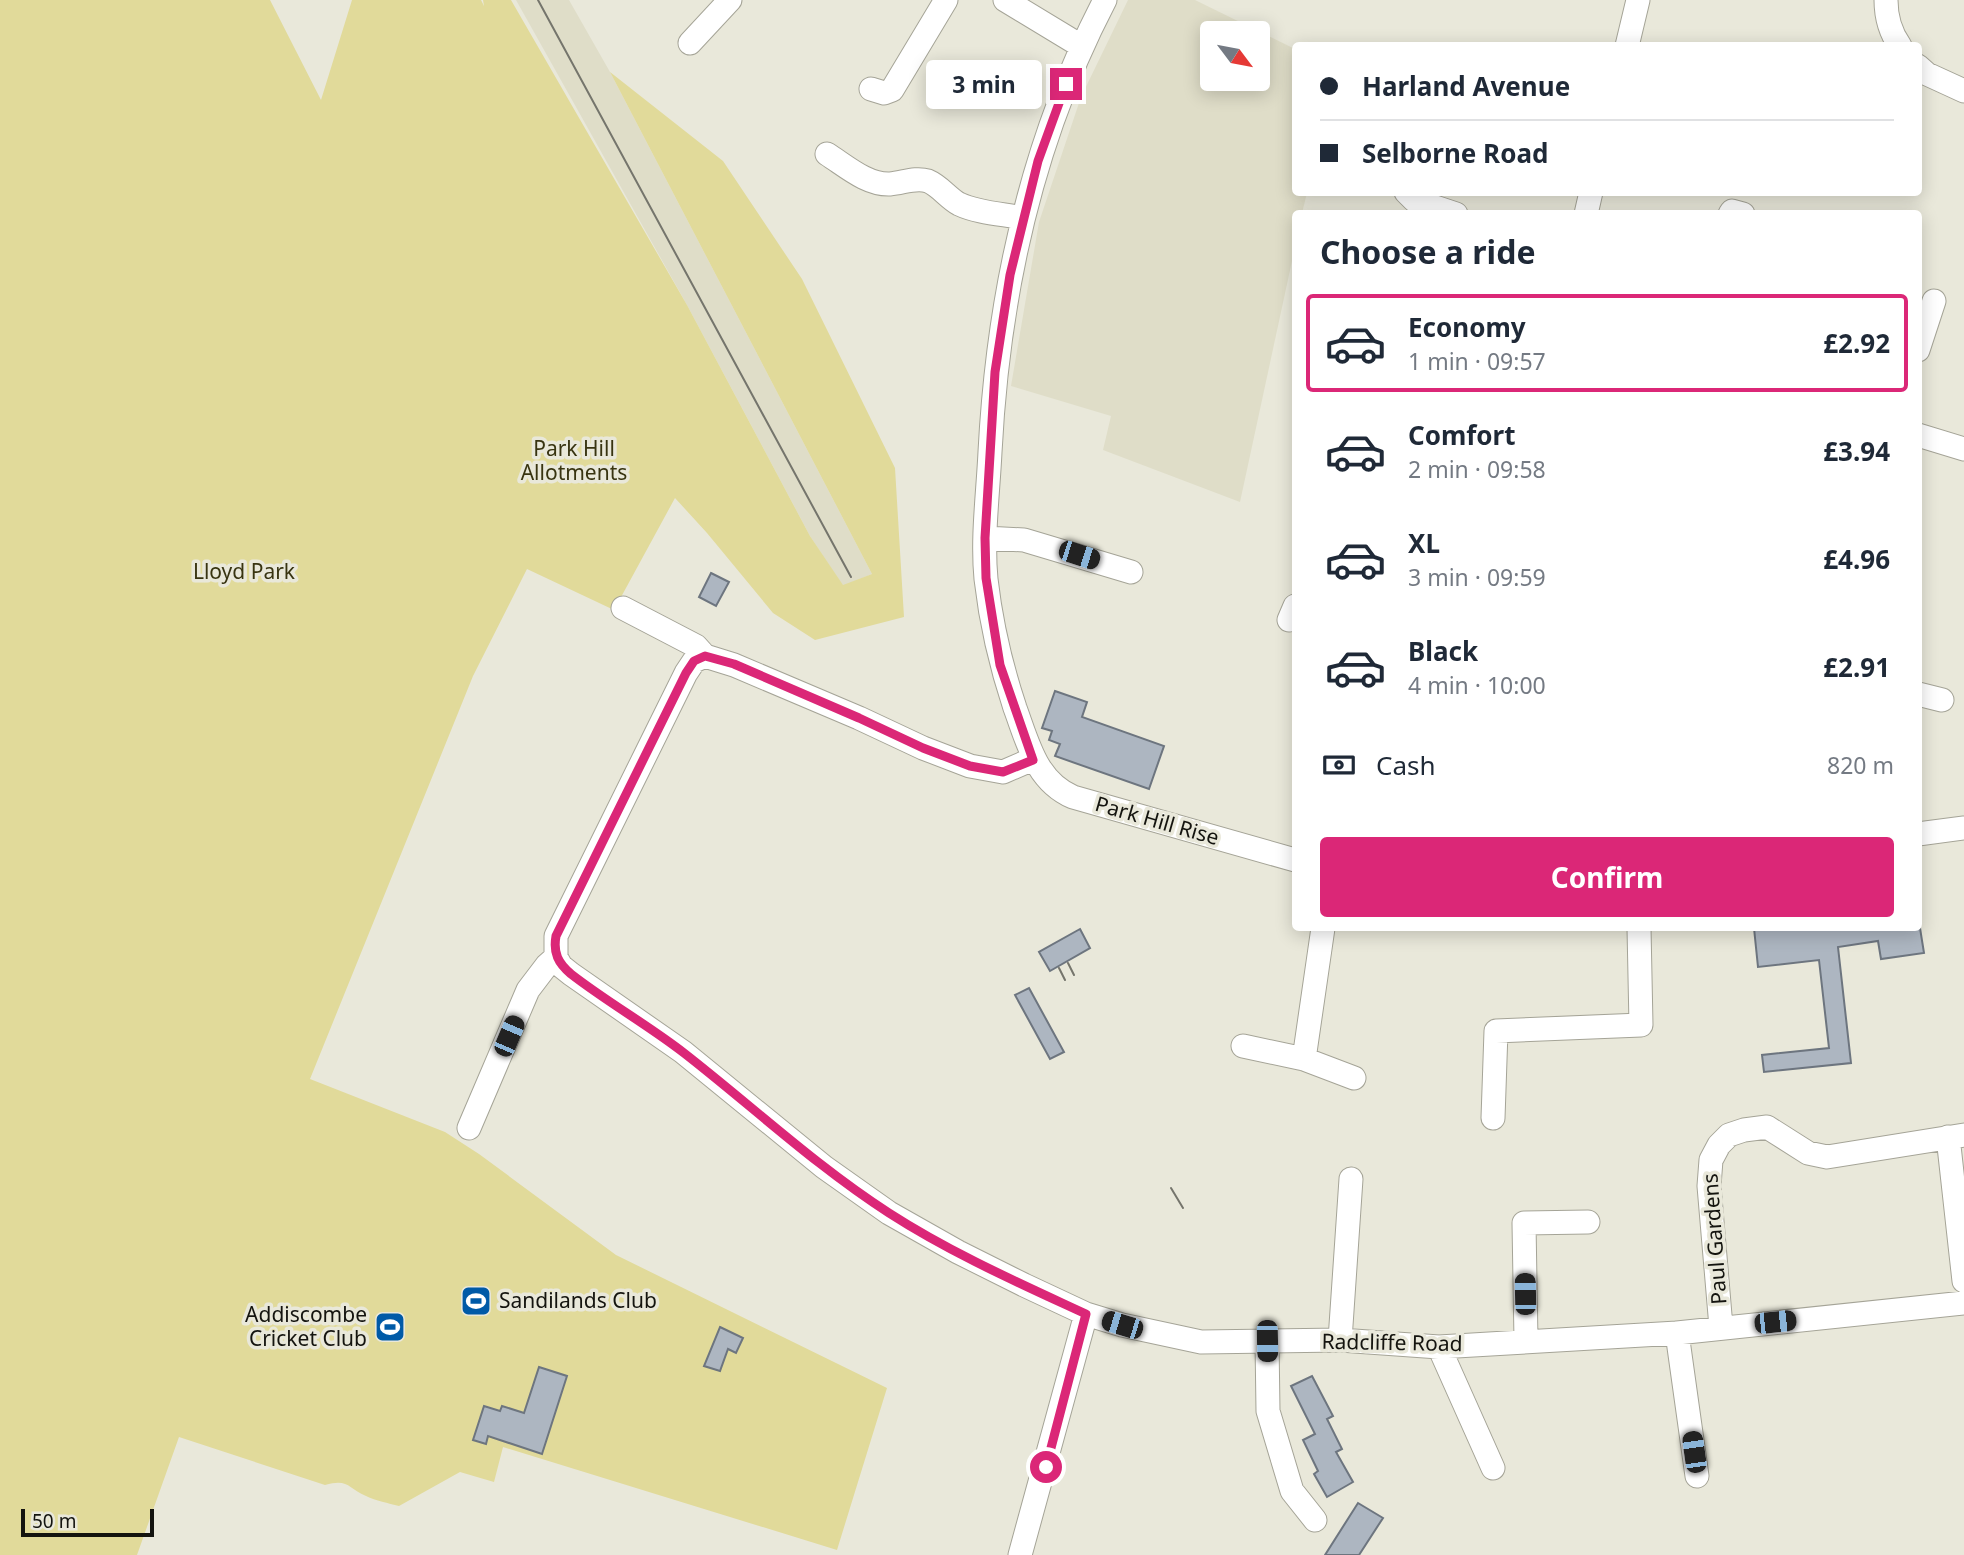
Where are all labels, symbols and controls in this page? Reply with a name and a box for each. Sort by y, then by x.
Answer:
north arrow [1200,21,1270,91]
map controls [1200,21,1270,91]
callout: 3 min [926,60,1042,108]
text: 3 min [952,68,1016,100]
route end [1050,68,1082,100]
text: Harland Avenue [1362,68,1570,104]
text: Selborne Road [1362,135,1548,171]
text: Choose a ride [1320,230,1536,273]
text: Economy [1408,309,1526,345]
icon: car [1324,312,1387,375]
text: £2.92 [1823,325,1890,361]
text: 1 min · 09:57 [1408,345,1546,377]
text: Comfort [1408,417,1516,453]
icon: car [1324,420,1387,483]
text: £3.94 [1823,433,1890,469]
park label: Park Hill Allotments [521,434,627,486]
text: 2 min · 09:58 [1408,453,1546,485]
text: XL [1408,525,1440,561]
icon: car [1324,528,1387,591]
car [1056,539,1103,571]
text: £4.96 [1823,541,1890,577]
park label: Lloyd Park [193,557,296,585]
text: 3 min · 09:59 [1408,561,1546,593]
text: Black [1408,633,1478,669]
icon: car [1324,636,1387,699]
text: £2.91 [1823,649,1890,685]
text: 4 min · 10:00 [1408,669,1546,701]
icon: cash [1320,746,1358,784]
text: Cash [1376,747,1436,783]
text: 820 m [1827,749,1894,781]
street label: Park Hill Rise [1092,789,1222,851]
button: Confirm [1320,837,1894,917]
car [492,1013,527,1059]
street label: Paul Gardens [1695,1173,1733,1306]
car [1515,1273,1536,1315]
sports icon: Sandilands Club [459,1284,493,1318]
place label: Sandilands Club [499,1286,657,1314]
place label: Addiscombe Cricket Club [245,1300,367,1352]
car [1099,1309,1146,1341]
car [1754,1309,1797,1335]
sports icon: Addiscombe Cricket Club [373,1310,407,1344]
car [1257,1320,1278,1362]
street label: Radcliffe Road [1321,1327,1463,1357]
car [1681,1430,1708,1474]
route start [1030,1451,1062,1483]
scale bar [21,1506,154,1538]
text: 50 m [32,1508,76,1534]

